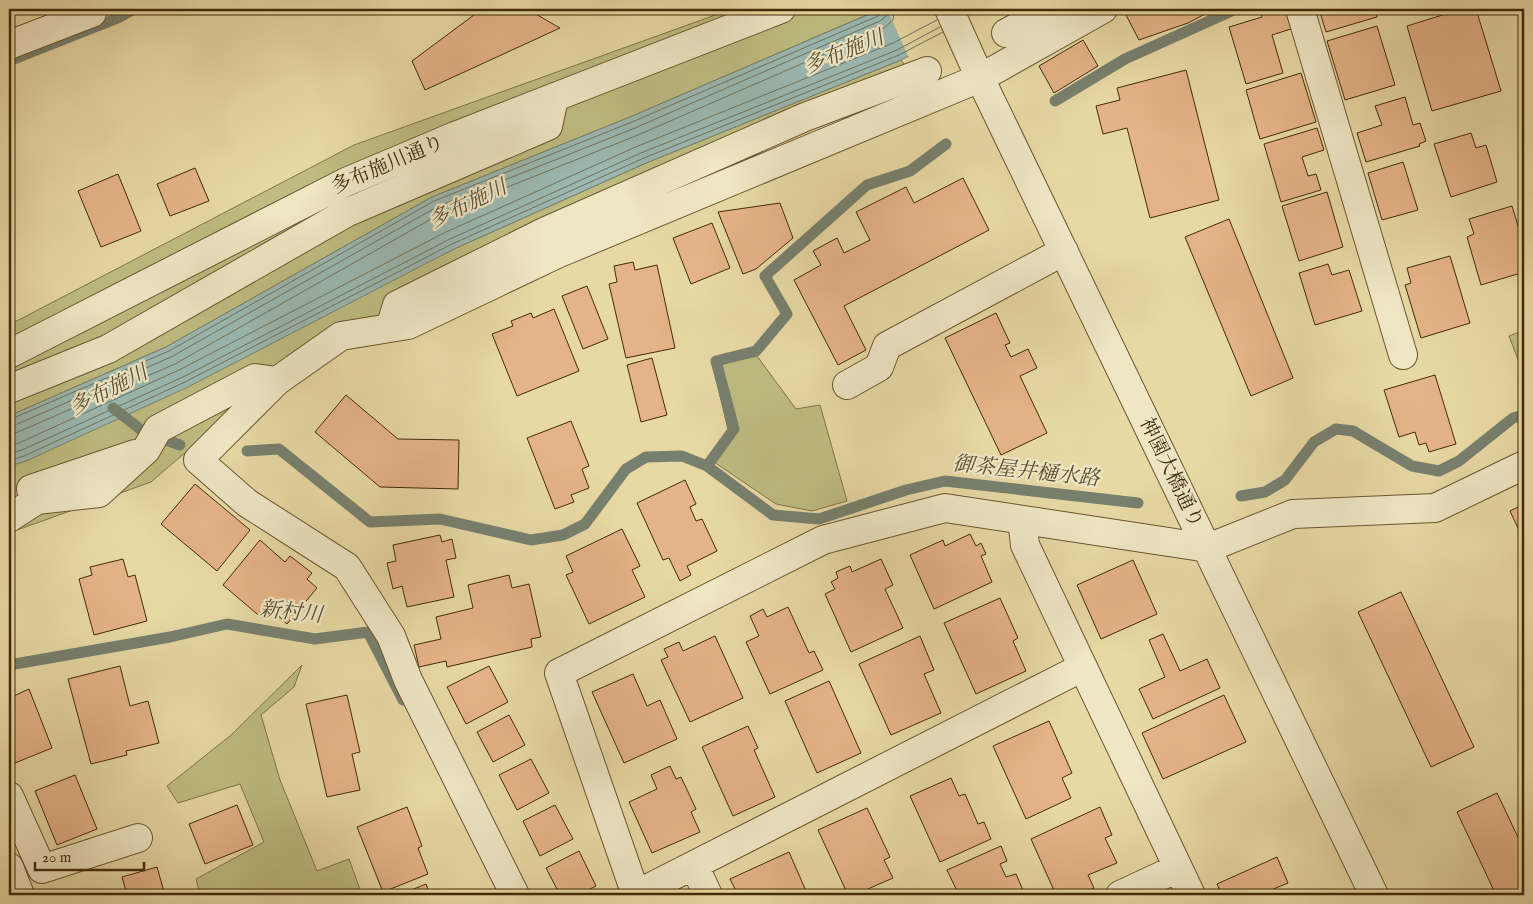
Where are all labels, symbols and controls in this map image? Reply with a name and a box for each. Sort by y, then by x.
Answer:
water label: 多布施川 [800,24,890,81]
street label: 多布施川通り [328,130,448,200]
water label: 多布施川 [424,174,513,236]
water label: 多布施川 [65,359,154,422]
street label: 神園大橋通り [1133,414,1209,532]
water label: 御茶屋井樋水路 [951,451,1102,493]
water label: 新村川 [258,596,326,630]
scale bar [35,839,144,871]
text: 20 m [42,848,72,867]

